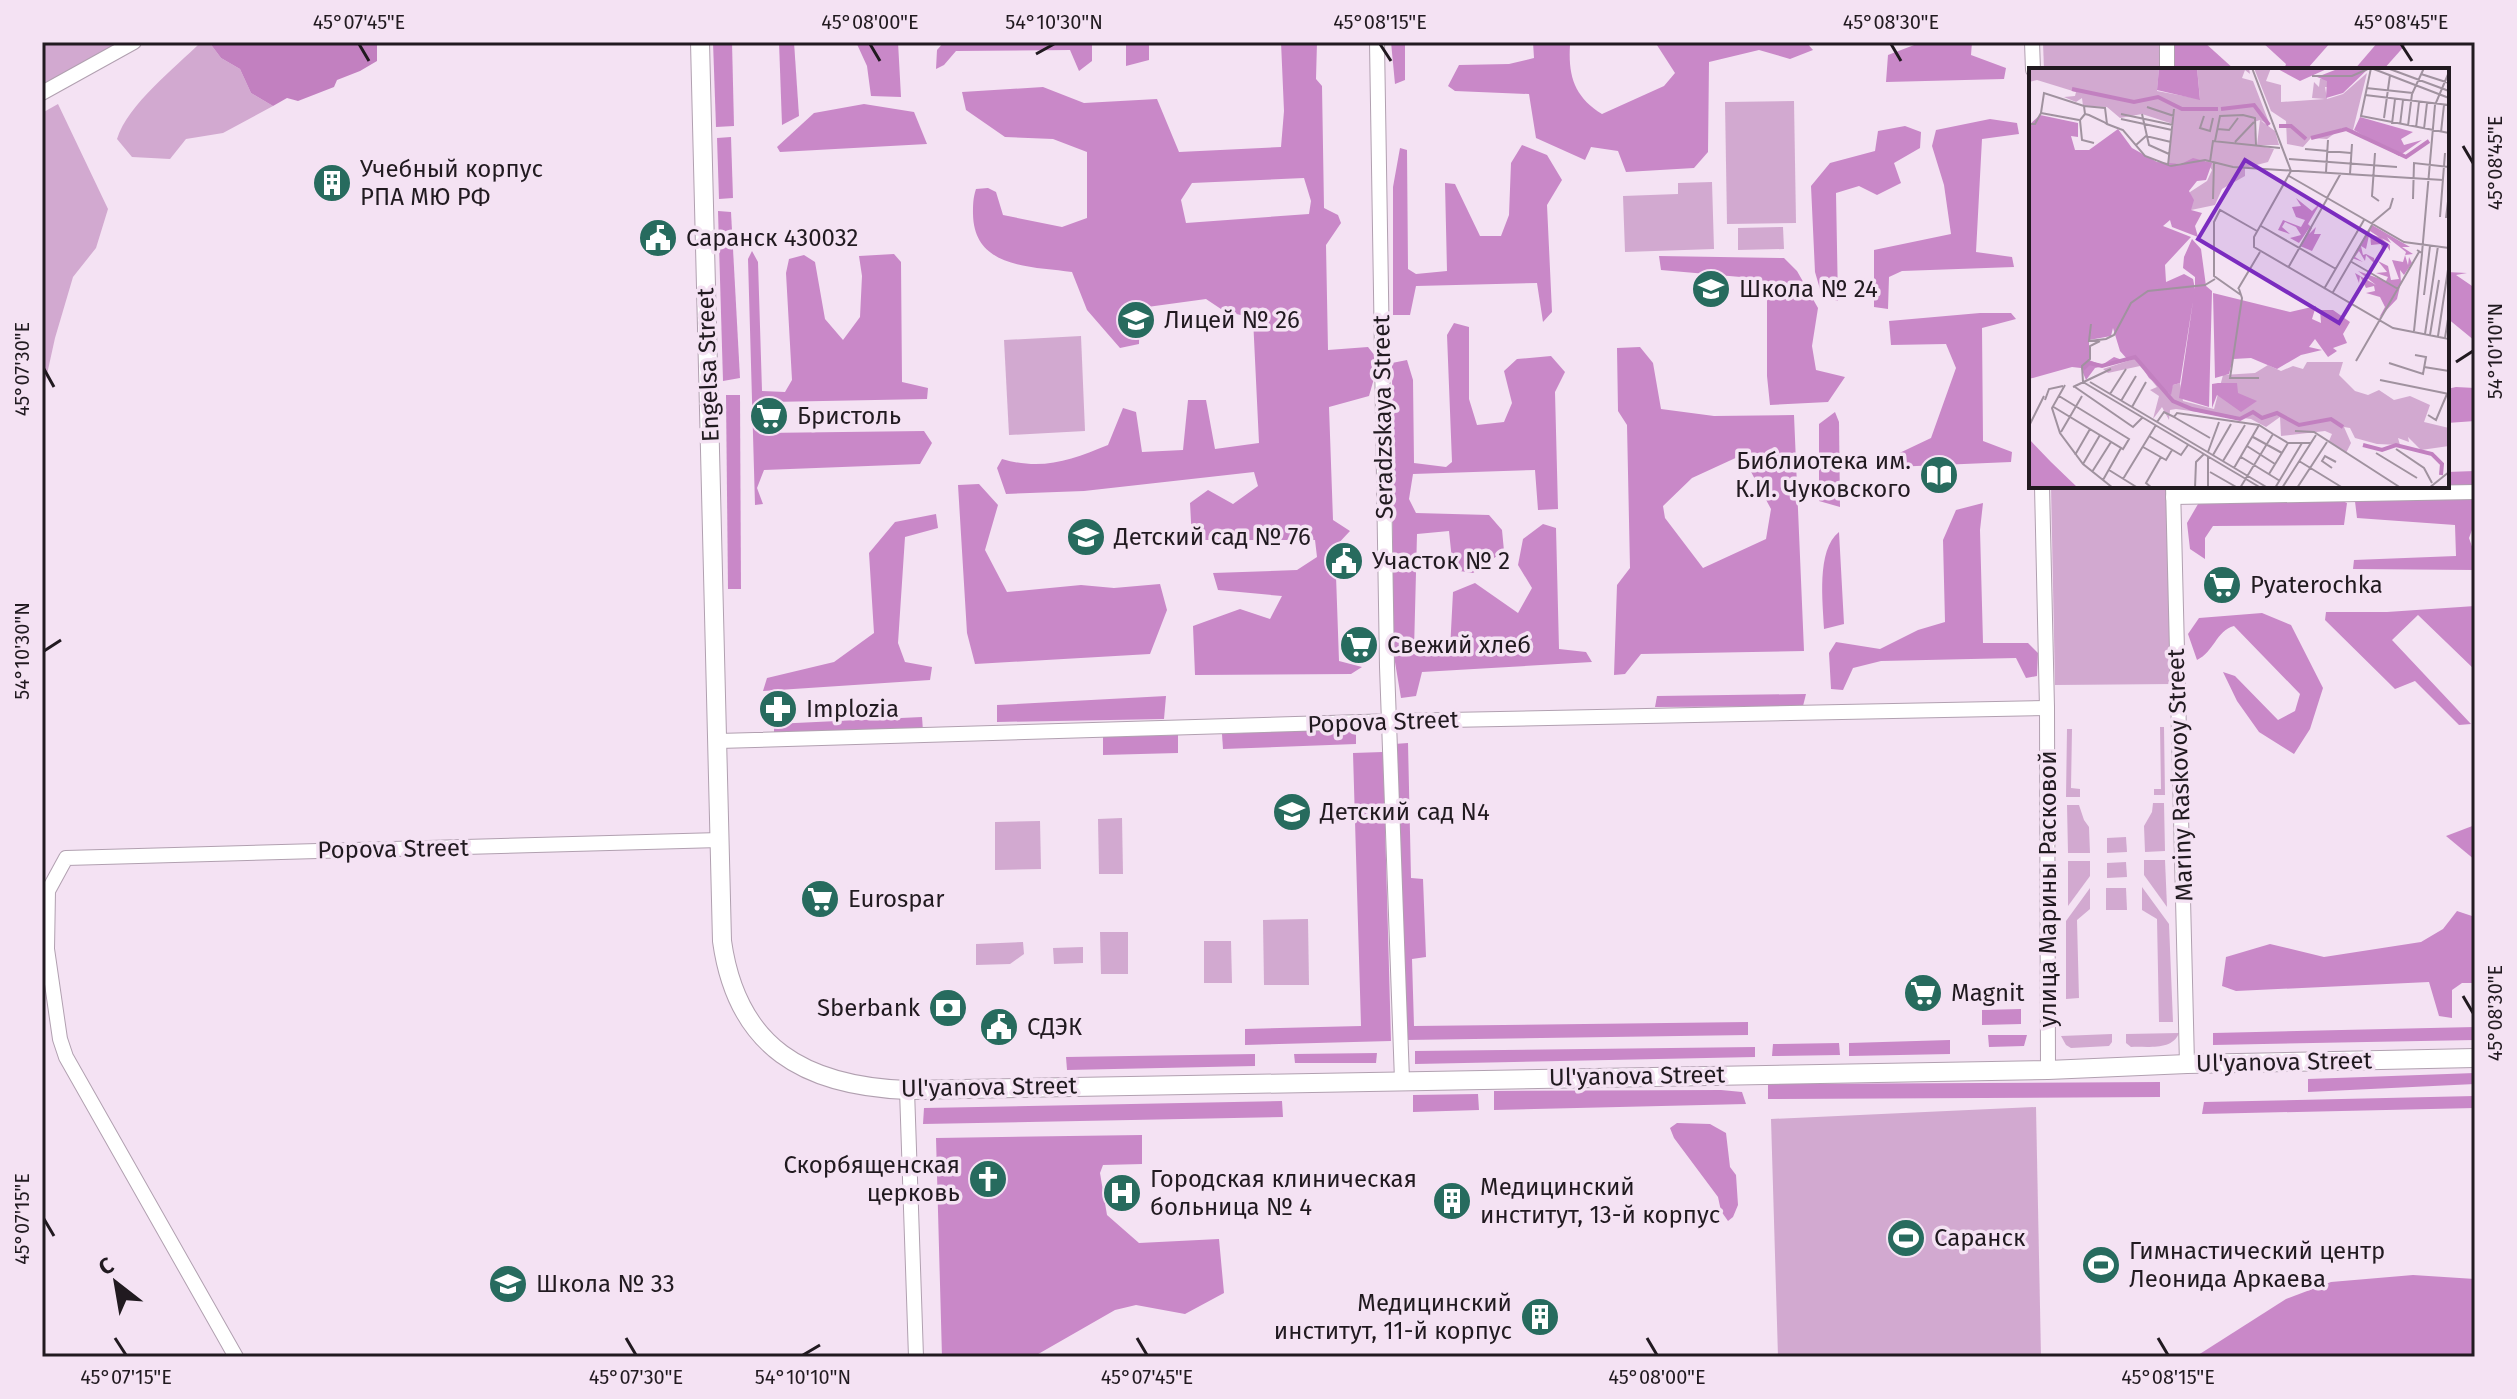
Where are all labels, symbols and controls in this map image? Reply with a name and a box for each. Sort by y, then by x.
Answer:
text: 45°07'45"E [313,10,405,34]
text: 45°08'00"E [821,10,919,34]
text: 54°10'30"N [1005,10,1103,34]
text: 45°08'15"E [1333,10,1427,34]
text: 45°08'30"E [1843,10,1939,34]
text: 45°08'45"E [2354,10,2448,34]
inset map [2029,68,2449,488]
text: 45°08'45"E [2483,116,2507,210]
place label: Учебный корпус РПА МЮ РФ [360,155,543,211]
building icon: Учебный корпус РПА МЮ РФ [311,162,353,204]
public building icon: Саранск 430032 [637,217,679,259]
place label: Саранск 430032 [686,224,858,252]
school or university icon: Школа № 24 [1690,268,1732,310]
place label: Школа № 24 [1739,275,1878,303]
street label: Engelsa Street [691,287,725,443]
school or university icon: Лицей № 26 [1115,299,1157,341]
text: 54°10'10"N [2483,303,2507,399]
place label: Лицей № 26 [1164,306,1300,334]
street label: Seradzskaya Street [1367,314,1399,519]
text: 45°07'30"E [10,322,34,416]
supermarket icon: Бристоль [748,395,790,437]
place label: Бристоль [797,402,901,430]
place label: Библиотека им. К.И. Чуковского [1735,447,1911,503]
library icon: Библиотека им. К.И. Чуковского [1918,454,1960,496]
school or university icon: Детский сад № 76 [1065,516,1107,558]
place label: Детский сад № 76 [1113,523,1311,551]
public building icon: Участок № 2 [1323,540,1365,582]
place label: Участок № 2 [1372,547,1510,575]
supermarket icon: Pyaterochka [2201,564,2243,606]
place label: Pyaterochka [2250,571,2383,599]
text: 54°10'30"N [10,602,34,700]
supermarket icon: Свежий хлеб [1338,624,1380,666]
place label: Свежий хлеб [1387,631,1531,659]
street label: Mariny Raskovoy Street [2162,648,2198,902]
pharmacy icon: Implozia [757,688,799,730]
place label: Implozia [806,695,899,723]
street label: Popova Street [1307,705,1459,739]
street label: улица Марины Расковой [2034,750,2062,1028]
school or university icon: Детский сад N4 [1271,791,1313,833]
place label: Детский сад N4 [1319,798,1490,826]
street label: Popova Street [317,834,469,864]
supermarket icon: Eurospar [799,878,841,920]
place label: Eurospar [848,885,945,913]
text: 45°08'30"E [2483,965,2507,1061]
supermarket icon: Magnit [1902,972,1944,1014]
place label: Magnit [1951,979,2025,1007]
bank icon: Sberbank [927,987,969,1029]
place label: Sberbank [817,994,921,1022]
public building icon: СДЭК [978,1006,1020,1048]
place label: СДЭК [1027,1013,1082,1041]
street label: Ul'yanova Street [2196,1046,2373,1078]
street label: Ul'yanova Street [1549,1060,1726,1092]
street label: Ul'yanova Street [901,1071,1078,1103]
place label: Скорбященская церковь [784,1151,960,1207]
church icon: Скорбященская церковь [967,1158,1009,1200]
place label: Городская клиническая больница № 4 [1150,1165,1417,1221]
hospital icon: Городская клиническая больница № 4 [1101,1172,1143,1214]
text: 45°07'15"E [10,1173,34,1265]
place label: Медицинский институт, 13-й корпус [1480,1173,1720,1229]
building icon: Медицинский институт, 13-й корпус [1431,1180,1473,1222]
sports icon: Саранск [1885,1217,1927,1259]
place label: Саранск [1934,1224,2026,1252]
place label: Гимнастический центр Леонида Аркаева [2129,1237,2385,1293]
north arrow [76,1243,156,1323]
sports icon: Гимнастический центр Леонида Аркаева [2080,1244,2122,1286]
text: С [94,1251,119,1281]
school or university icon: Школа № 33 [487,1263,529,1305]
place label: Школа № 33 [536,1270,675,1298]
place label: Медицинский институт, 11-й корпус [1274,1289,1512,1345]
building icon: Медицинский институт, 11-й корпус [1519,1296,1561,1338]
text: 45°07'15"E [80,1365,172,1389]
text: 45°07'30"E [589,1365,683,1389]
text: 54°10'10"N [755,1365,851,1389]
text: 45°07'45"E [1101,1365,1193,1389]
text: 45°08'00"E [1608,1365,1706,1389]
text: 45°08'15"E [2121,1365,2215,1389]

